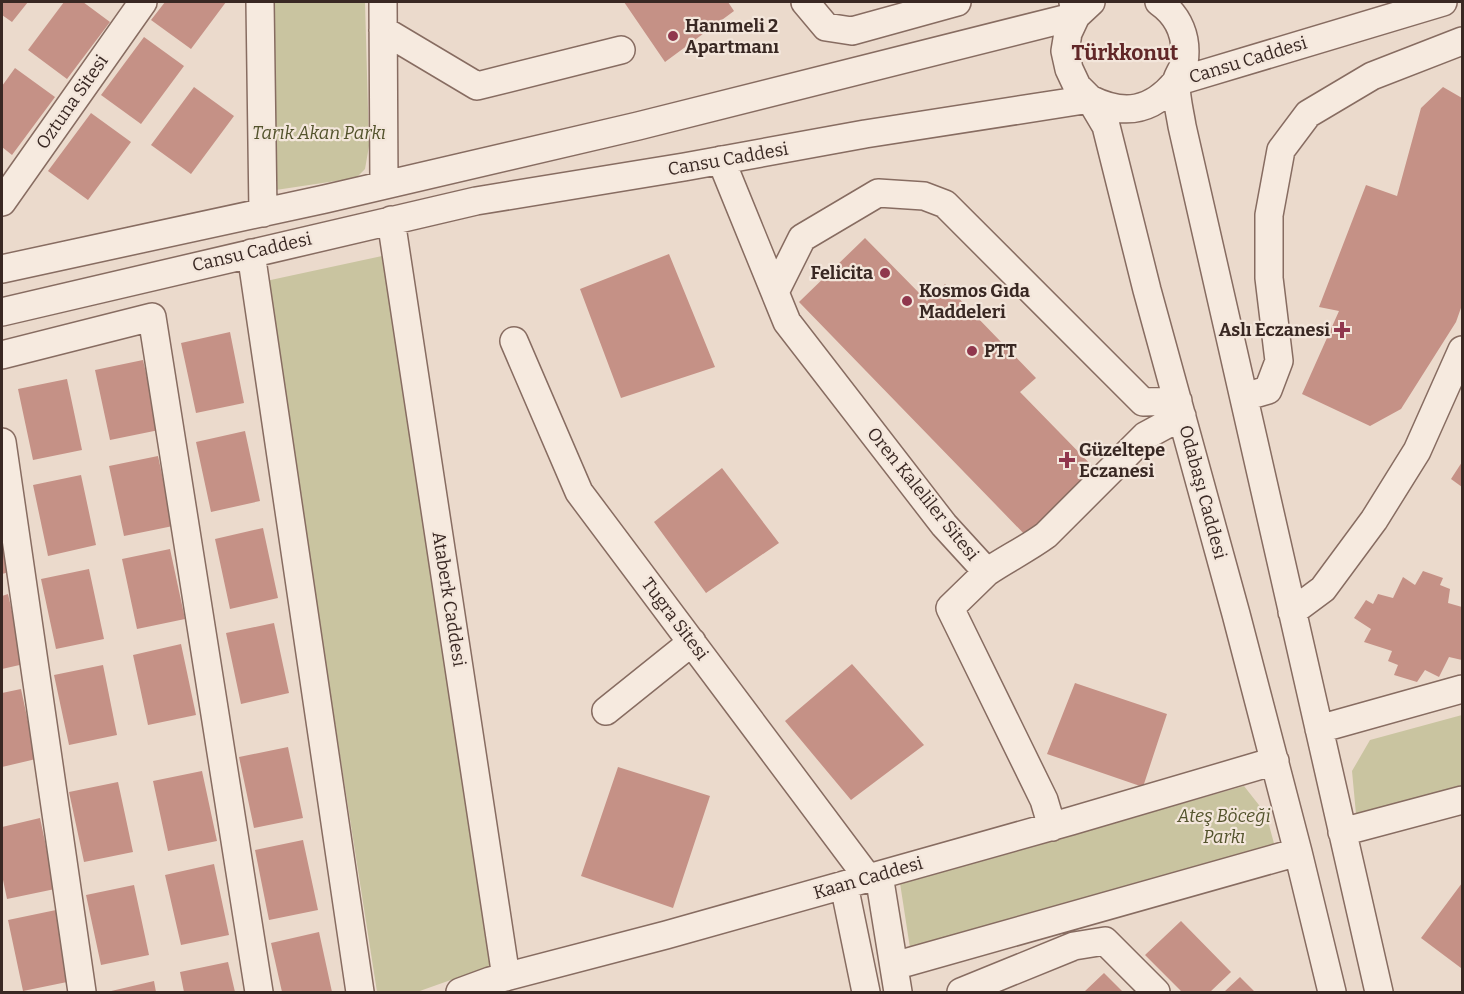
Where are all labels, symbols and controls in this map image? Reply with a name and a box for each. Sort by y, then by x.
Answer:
place label: Hanımeli 2 Apartmanı [685,15,779,58]
marker: Hanımeli 2 Apartmanı [666,29,680,43]
street label: Cansu Caddesi [1186,32,1310,88]
district label: Türkkonut [1072,40,1179,66]
street label: Oztuna Sitesi [31,51,113,153]
park label: Tarık Akan Parkı [252,122,386,144]
street label: Cansu Caddesi [666,138,790,180]
street label: Cansu Caddesi [190,228,314,276]
place label: Felicita [811,262,873,284]
marker: Felicita [878,266,892,280]
place label: Kosmos Gıda Maddeleri [919,280,1030,323]
marker: Kosmos Gıda Maddeleri [900,294,914,308]
place label: Aslı Eczanesi [1219,319,1330,341]
marker: Aslı Eczanesi [1335,323,1349,337]
place label: PTT [984,340,1017,362]
marker: PTT [965,344,979,358]
street label: Oren Kaleliler Sitesi [862,423,984,565]
street label: Odabaşı Caddesi [1175,423,1231,561]
place label: Güzeltepe Eczanesi [1079,439,1165,482]
marker: Güzeltepe Eczanesi [1060,453,1074,467]
street label: Ataberk Caddesi [427,530,471,668]
street label: Tugra Sitesi [637,573,713,665]
park label: Ateş Böceği Parkı [1176,805,1271,848]
street label: Kaan Caddesi [811,852,925,904]

